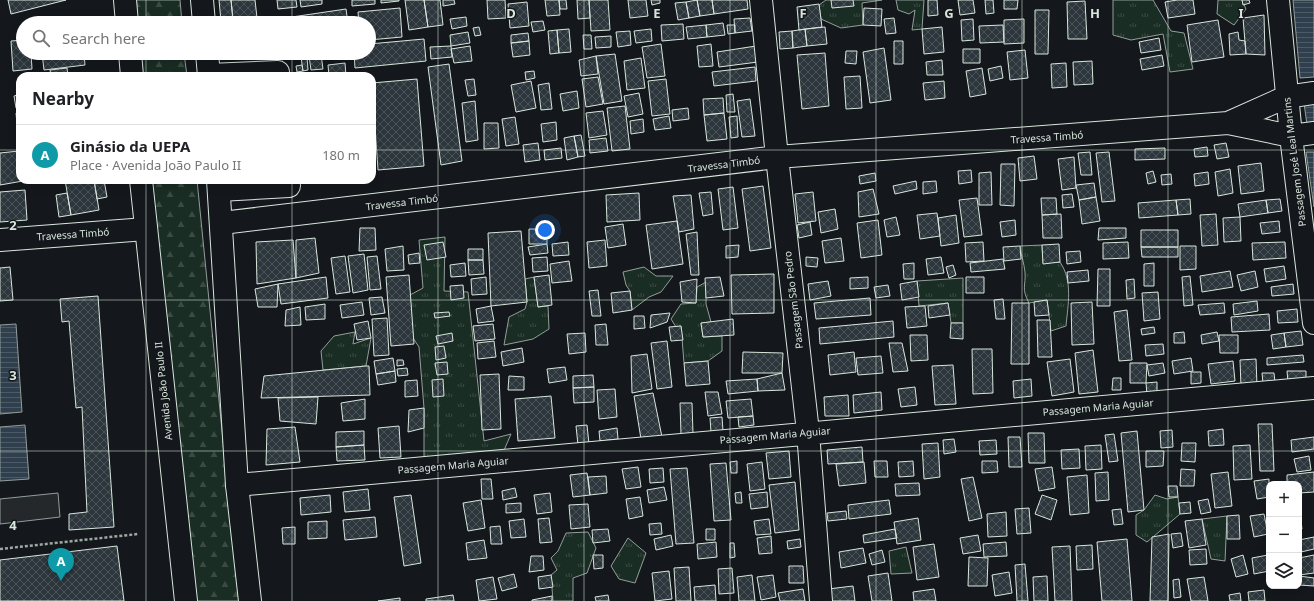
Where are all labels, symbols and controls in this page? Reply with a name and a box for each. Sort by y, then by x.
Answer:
text: D [506,4,516,22]
text: E [653,4,661,22]
text: F [799,4,807,22]
text: G [944,4,954,22]
text: H [1090,4,1100,22]
text: I [1238,4,1244,22]
search box [16,16,376,60]
icon: search [30,27,52,49]
text: Search here [62,28,145,48]
text: Nearby [32,87,94,110]
street label: Passagem José Leal Martins [1279,96,1309,227]
street label: Travessa Timbó [1010,127,1084,147]
text: Ginásio da UEPA [70,136,190,156]
text: A [41,146,50,164]
text: 180 m [322,146,360,164]
street label: Travessa Timbó [687,153,761,175]
text: Place · Avenida João Paulo II [70,156,241,174]
street label: Travessa Timbó [365,191,439,213]
text: 2 [9,216,17,234]
your location [535,220,555,240]
street label: Travessa Timbó [36,224,110,244]
street label: Passagem São Pedro [780,250,806,350]
street label: Avenida João Paulo II [151,341,175,441]
text: 3 [9,366,17,384]
street label: Passagem Maria Aguiar [1042,395,1154,419]
street label: Passagem Maria Aguiar [719,423,831,447]
street label: Passagem Maria Aguiar [397,453,509,477]
map controls [1266,481,1302,589]
button: + [1266,481,1302,517]
text: 4 [9,516,17,534]
button: − [1266,517,1302,553]
pin: A [48,548,74,581]
button: layers [1266,553,1302,589]

